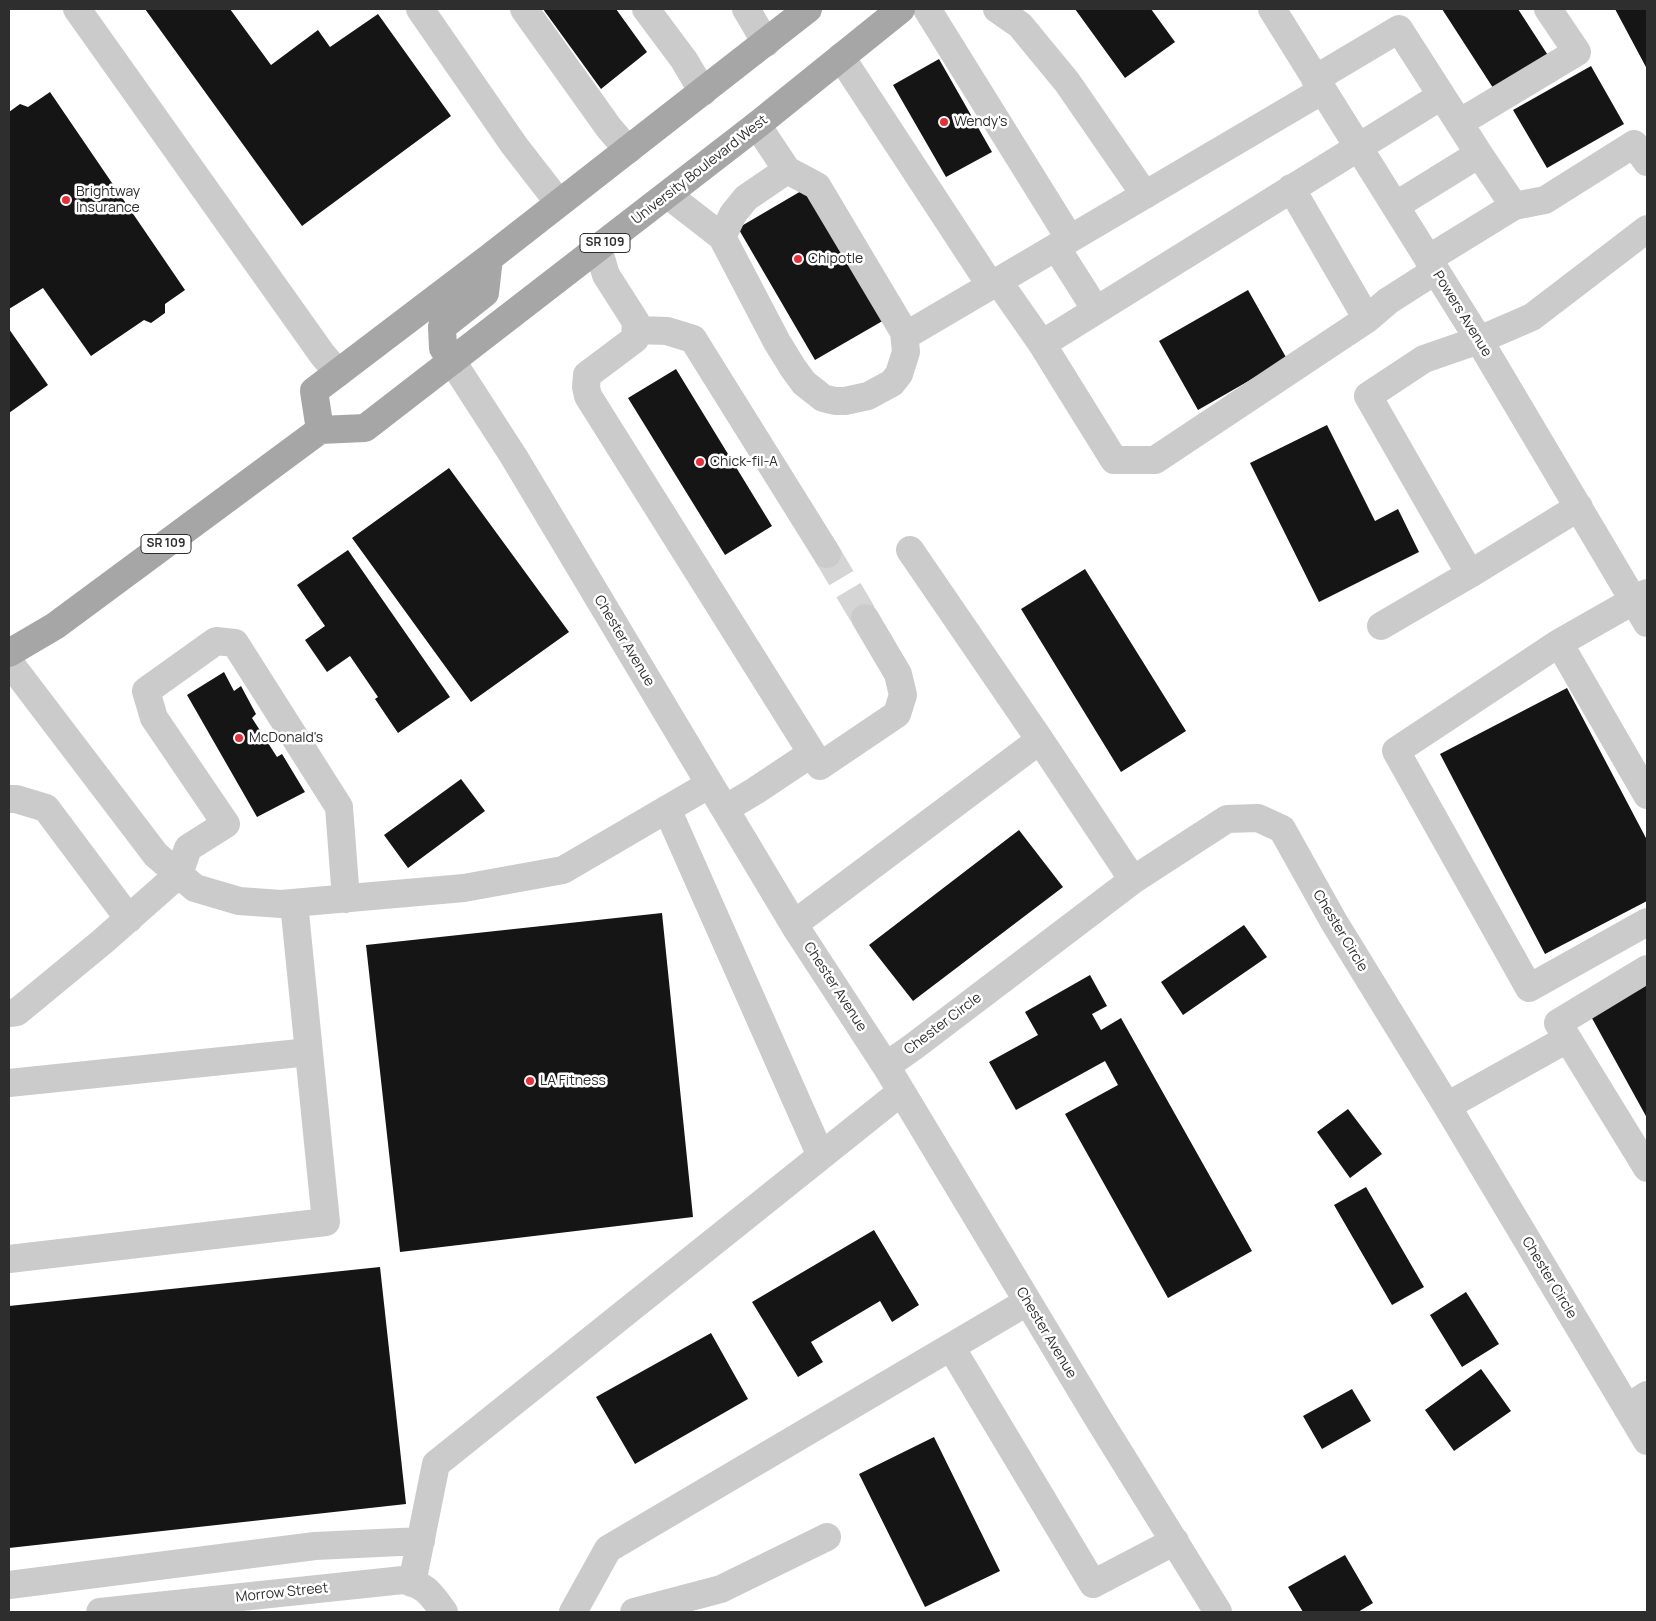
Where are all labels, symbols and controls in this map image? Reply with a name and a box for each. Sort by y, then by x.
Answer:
street label: University Boulevard West [629,112,771,228]
place label: Wendy's [954,114,1007,130]
marker: Wendy's [938,116,950,128]
place label: Brightway Insurance [76,184,140,216]
marker: Brightway Insurance [60,194,72,206]
road number: SR 109 [580,234,630,252]
place label: Chipotle [808,251,863,267]
marker: Chipotle [792,253,804,265]
street label: Powers Avenue [1429,268,1495,360]
place label: Chick-fil-A [710,454,778,470]
marker: Chick-fil-A [694,456,706,468]
road number: SR 109 [141,534,191,554]
street label: Chester Avenue [590,592,658,690]
place label: McDonald's [249,730,323,746]
marker: McDonald's [233,732,245,744]
street label: Chester Circle [1309,887,1371,975]
street label: Chester Avenue [800,939,870,1035]
street label: Chester Circle [901,989,985,1059]
place label: LA Fitness [540,1073,606,1089]
marker: LA Fitness [524,1075,536,1087]
street label: Chester Circle [1518,1234,1580,1322]
street label: Chester Avenue [1012,1284,1080,1382]
street label: Morrow Street [235,1580,329,1606]

